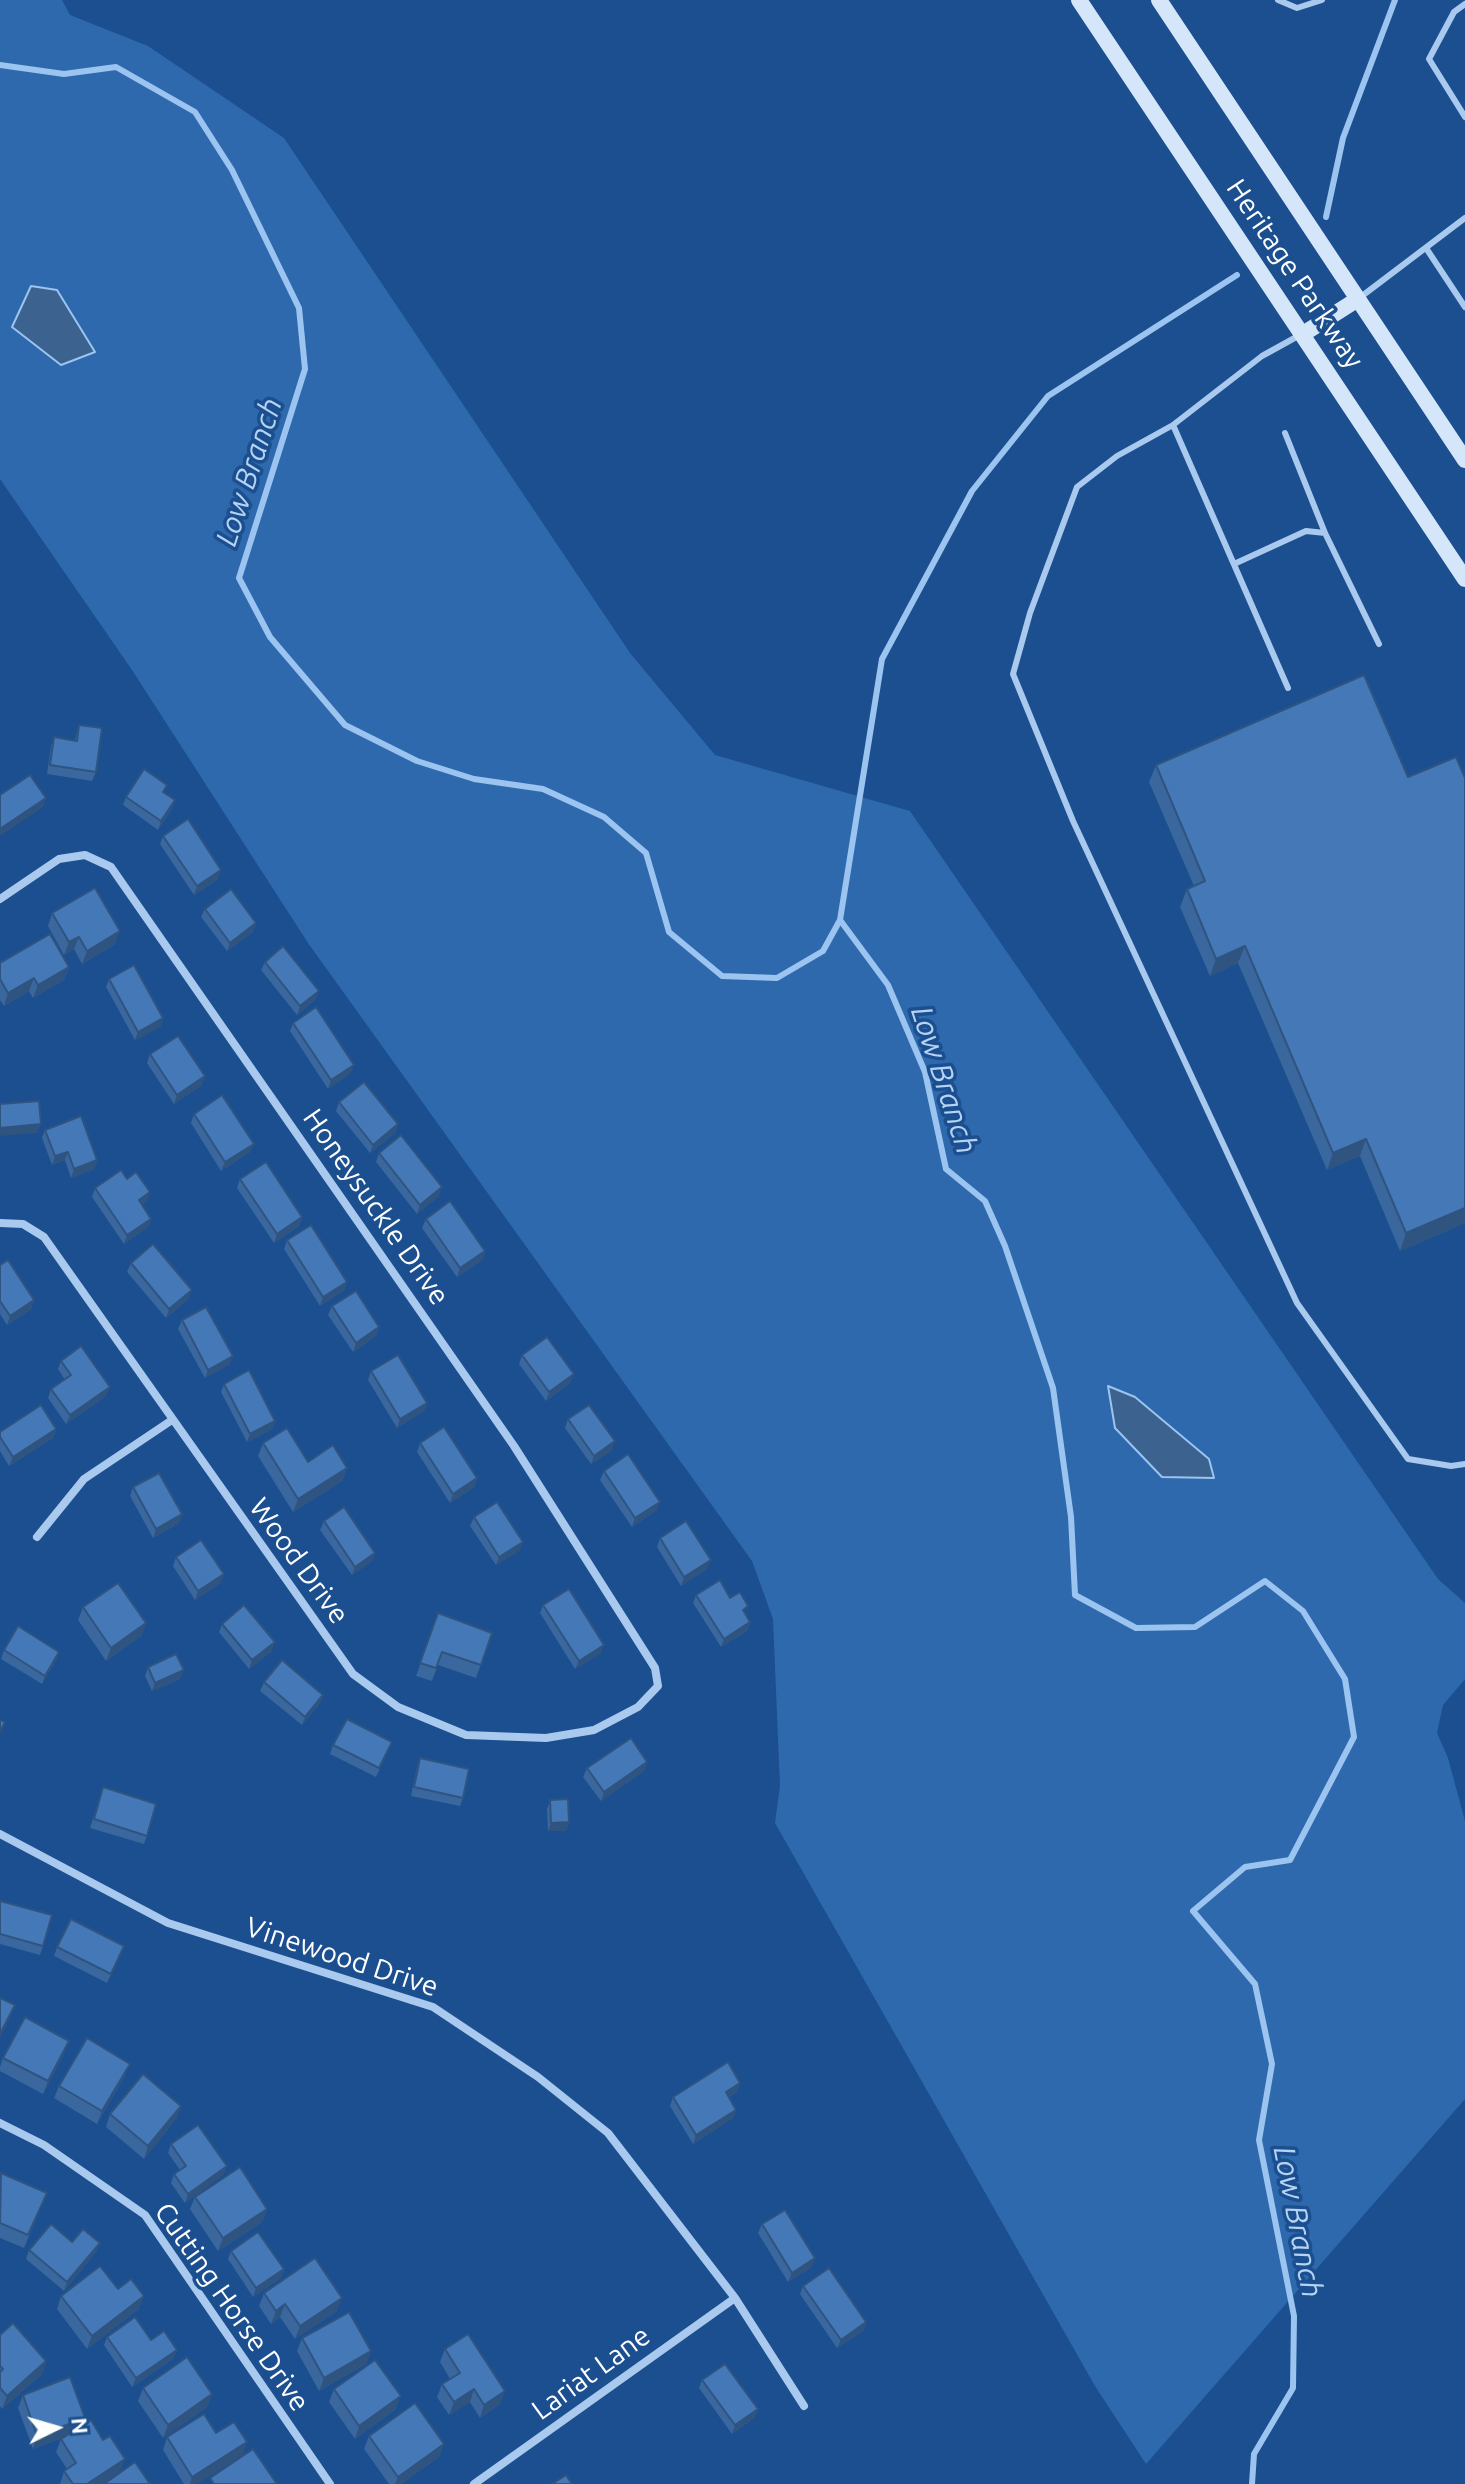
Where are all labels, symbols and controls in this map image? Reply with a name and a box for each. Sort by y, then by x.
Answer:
street label: Heritage Parkway [1219,173,1371,375]
water label: Low Branch [208,393,290,551]
water label: Low Branch [903,1001,985,1159]
street label: Honeysuckle Drive [296,1103,456,1311]
street label: Wood Drive [242,1492,356,1630]
street label: Vinewood Drive [242,1910,442,2004]
water label: Low Branch [1266,2143,1330,2301]
street label: Cutting Horse Drive [147,2196,317,2418]
street label: Lariat Lane [525,2319,657,2427]
north arrow [16,2388,96,2468]
text: N [67,2417,94,2435]

